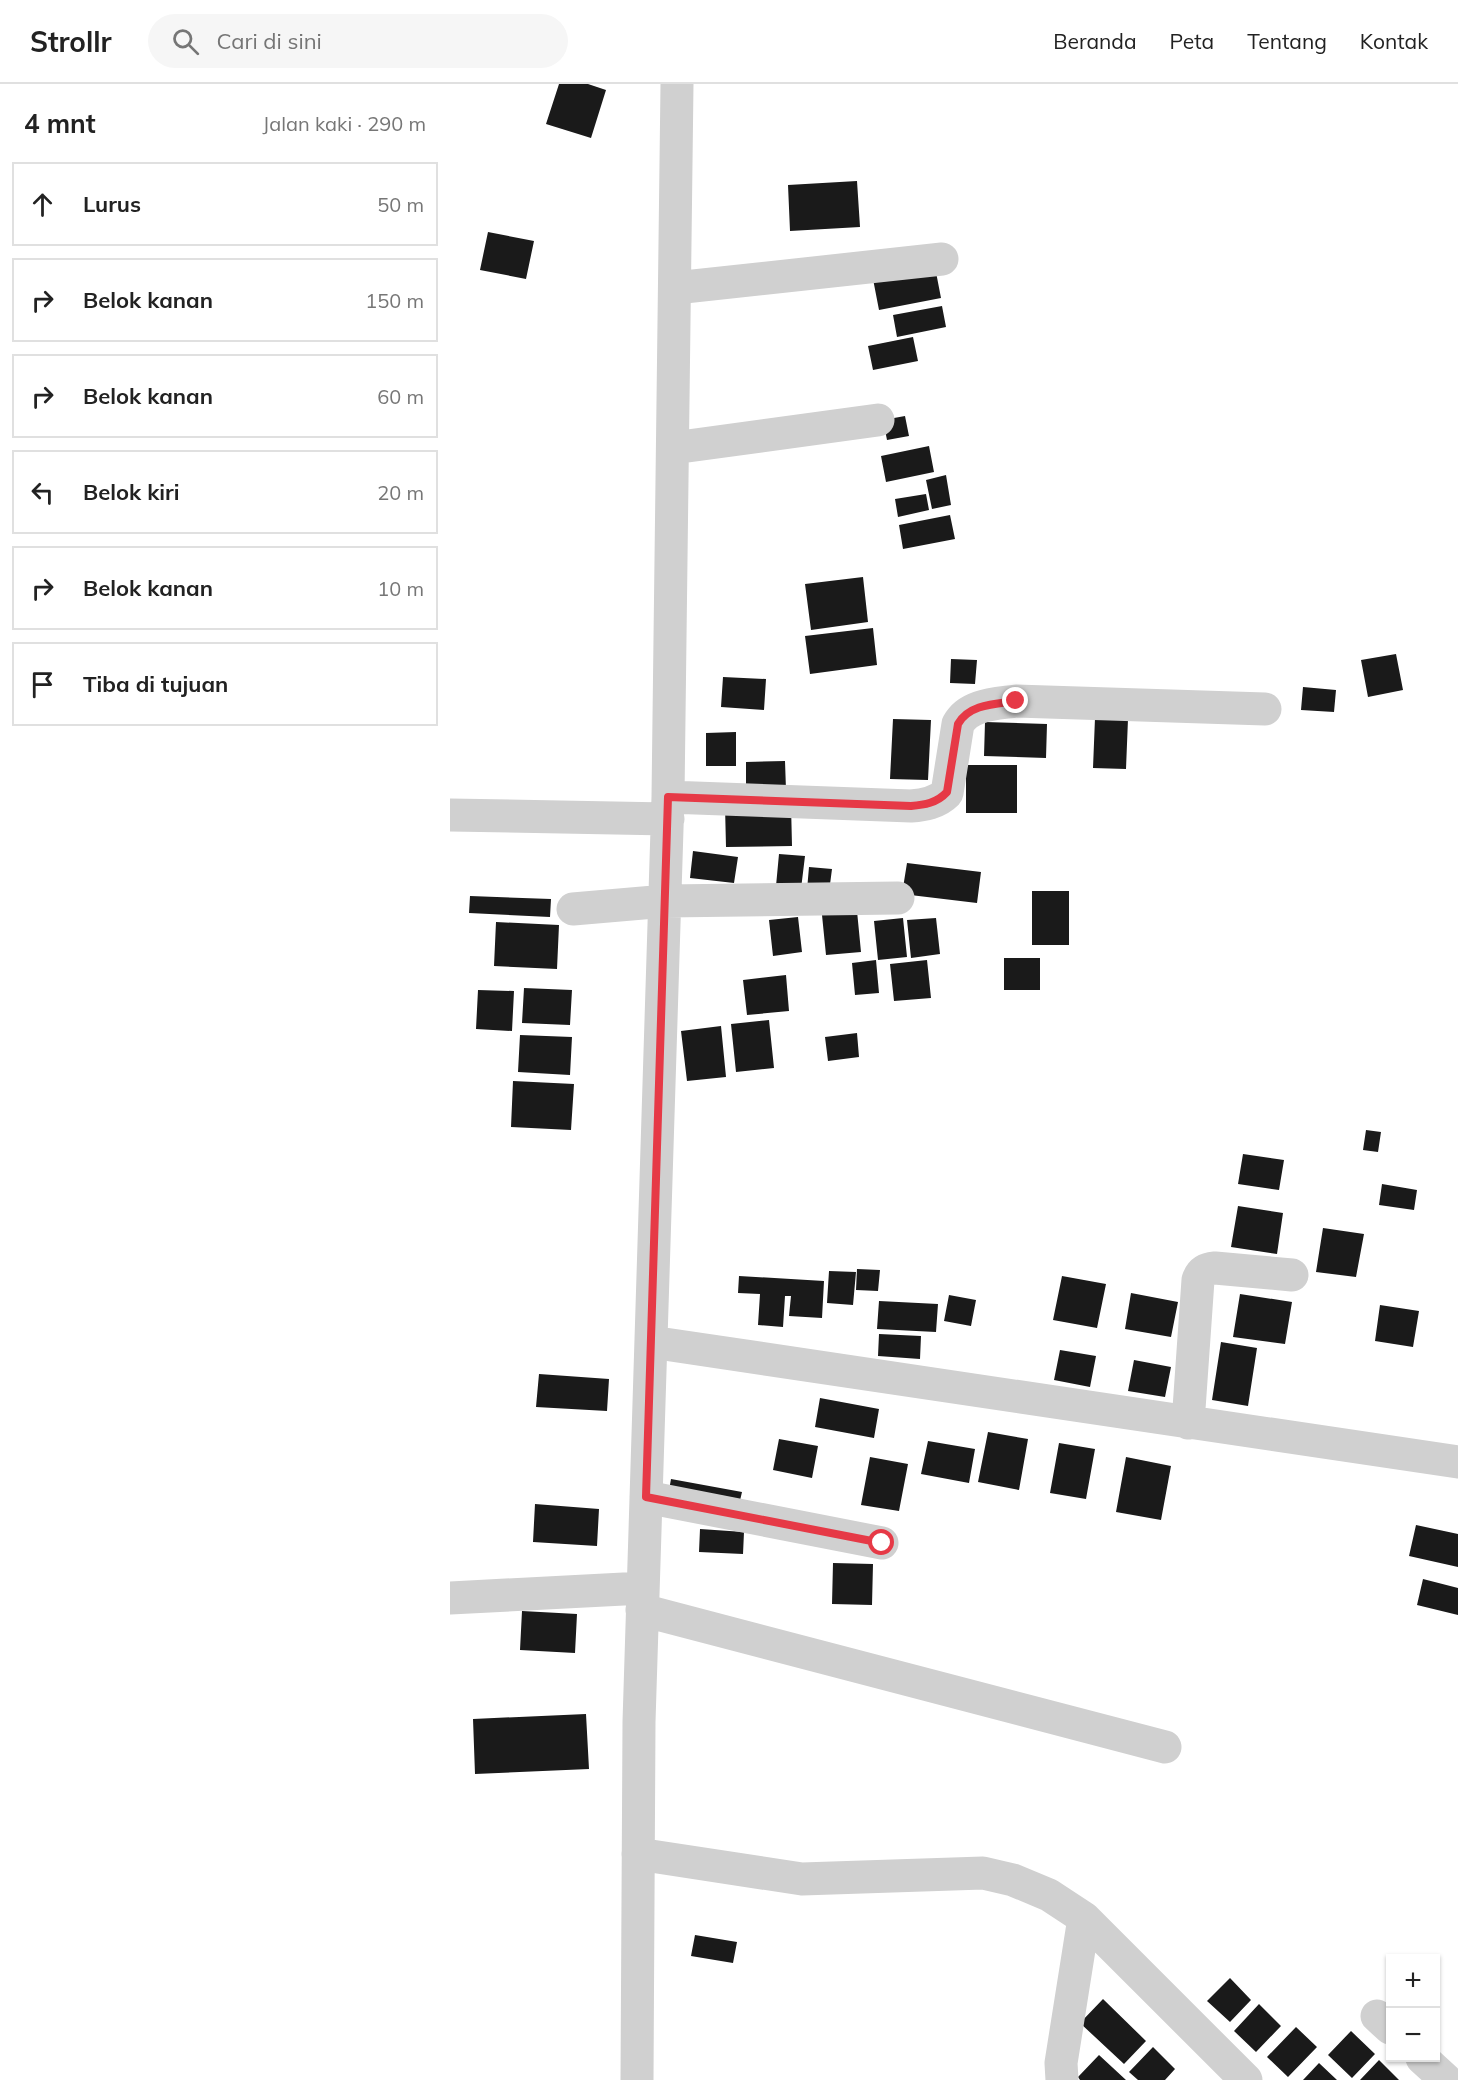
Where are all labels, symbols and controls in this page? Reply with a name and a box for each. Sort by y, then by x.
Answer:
search box [148,14,568,68]
text: Strollr [30,24,112,59]
icon: search [169,25,202,58]
text: Cari di sini [217,27,322,55]
text: Beranda [1053,28,1137,54]
text: Peta [1170,28,1214,54]
text: Tentang [1247,28,1327,54]
text: Kontak [1360,28,1428,54]
text: 4 mnt [24,107,96,140]
text: Jalan kaki · 290 m [263,111,426,136]
icon: ahead [26,188,59,221]
text: Lurus [83,190,141,218]
text: 50 m [377,192,424,217]
icon: right [26,284,59,317]
text: Belok kanan [83,286,213,314]
text: 150 m [365,288,424,313]
icon: right [26,380,59,413]
text: Belok kanan [83,382,213,410]
text: 60 m [377,384,424,409]
icon: left [26,476,59,509]
text: Belok kiri [83,478,179,506]
text: 20 m [377,480,424,505]
icon: right [26,572,59,605]
text: Belok kanan [83,574,213,602]
text: 10 m [377,576,424,601]
icon: arrive [26,668,59,701]
text: Tiba di tujuan [83,670,228,698]
route end [1002,687,1028,713]
route start [868,1529,894,1555]
map controls [1386,1954,1440,2062]
button: + [1386,1954,1440,2008]
button: − [1386,2008,1440,2062]

